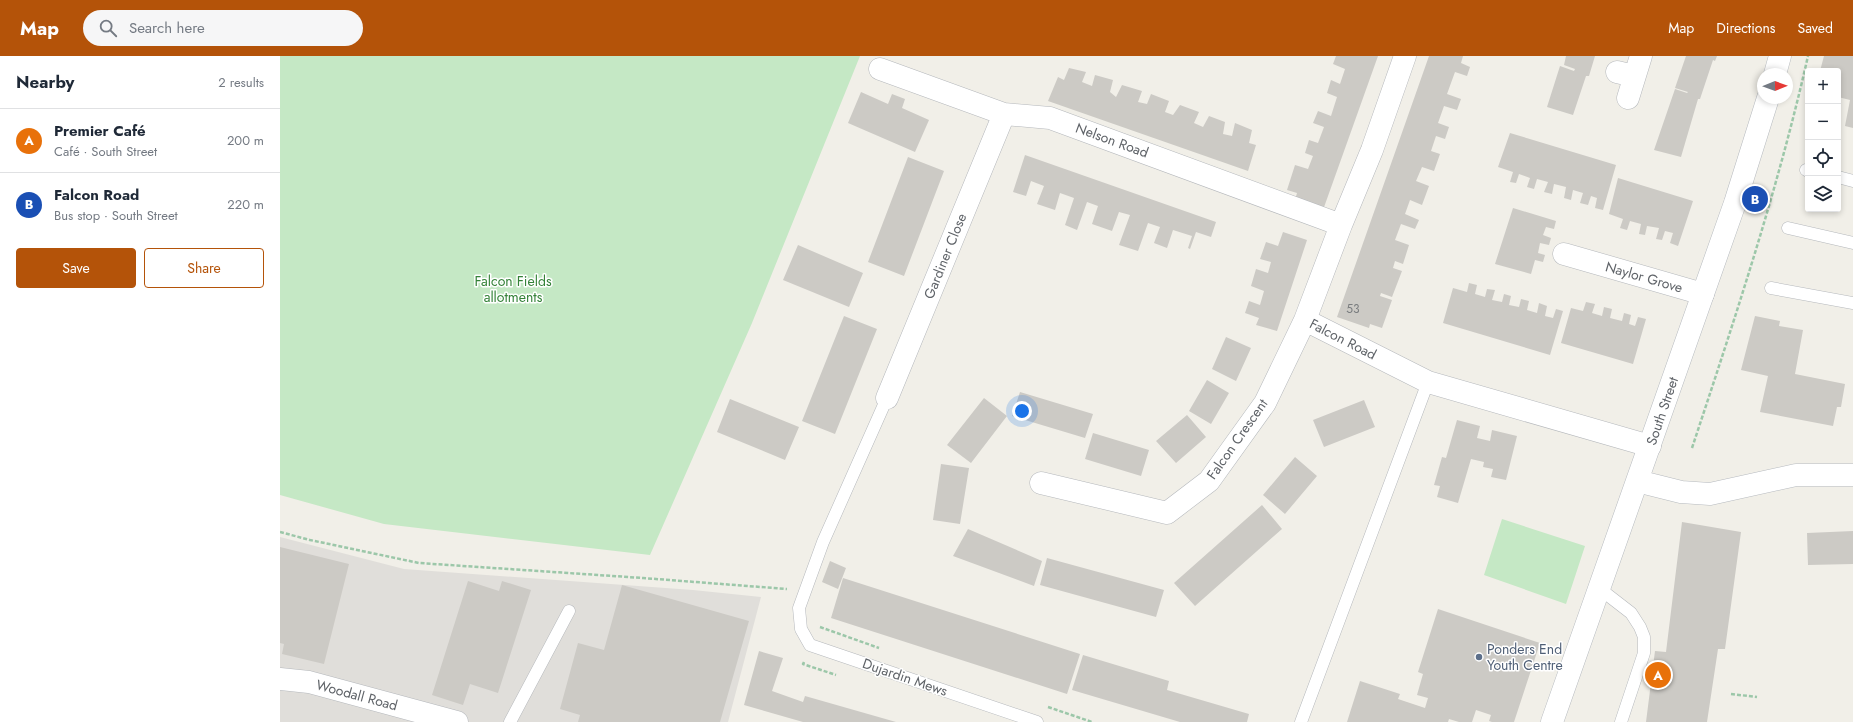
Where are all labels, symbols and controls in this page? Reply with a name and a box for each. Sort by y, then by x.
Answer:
search box [83,10,363,46]
text: Map [20,15,59,42]
icon: search [97,17,119,39]
text: Search here [129,17,205,39]
text: Map [1668,18,1694,38]
text: Directions [1716,18,1776,38]
text: Saved [1798,18,1833,38]
north arrow [1757,68,1793,104]
map controls [1805,68,1841,212]
button: + [1805,68,1841,104]
text: Nearby [16,70,74,94]
text: 2 results [218,73,264,92]
button: − [1805,104,1841,140]
street label: Nelson Road [1073,118,1151,162]
text: Premier Café [54,120,146,142]
text: A [24,131,34,150]
text: 200 m [227,131,264,150]
button: locate [1805,140,1841,176]
text: Café · South Street [54,142,157,161]
button: layers [1805,176,1841,212]
text: Falcon Road [54,184,139,206]
pin: B [1742,184,1768,214]
text: B [25,195,33,214]
text: 220 m [227,195,264,214]
text: Bus stop · South Street [54,206,178,225]
street label: Gardiner Close [919,210,971,302]
button: Save [16,248,136,288]
button: Share [144,248,264,288]
street label: Naylor Grove [1603,256,1685,298]
park label: Falcon Fields allotments [474,271,552,307]
house number: 53 [1346,300,1360,318]
street label: Falcon Road [1306,314,1380,364]
street label: South Street [1641,374,1683,448]
street label: Falcon Crescent [1202,394,1273,483]
your location [1012,401,1032,421]
place label: Ponders End Youth Centre [1487,639,1563,675]
marker: Ponders End Youth Centre [1474,652,1484,662]
street label: Dujardin Mews [860,653,950,701]
pin: A [1645,660,1671,690]
street label: Woodall Road [314,675,400,715]

